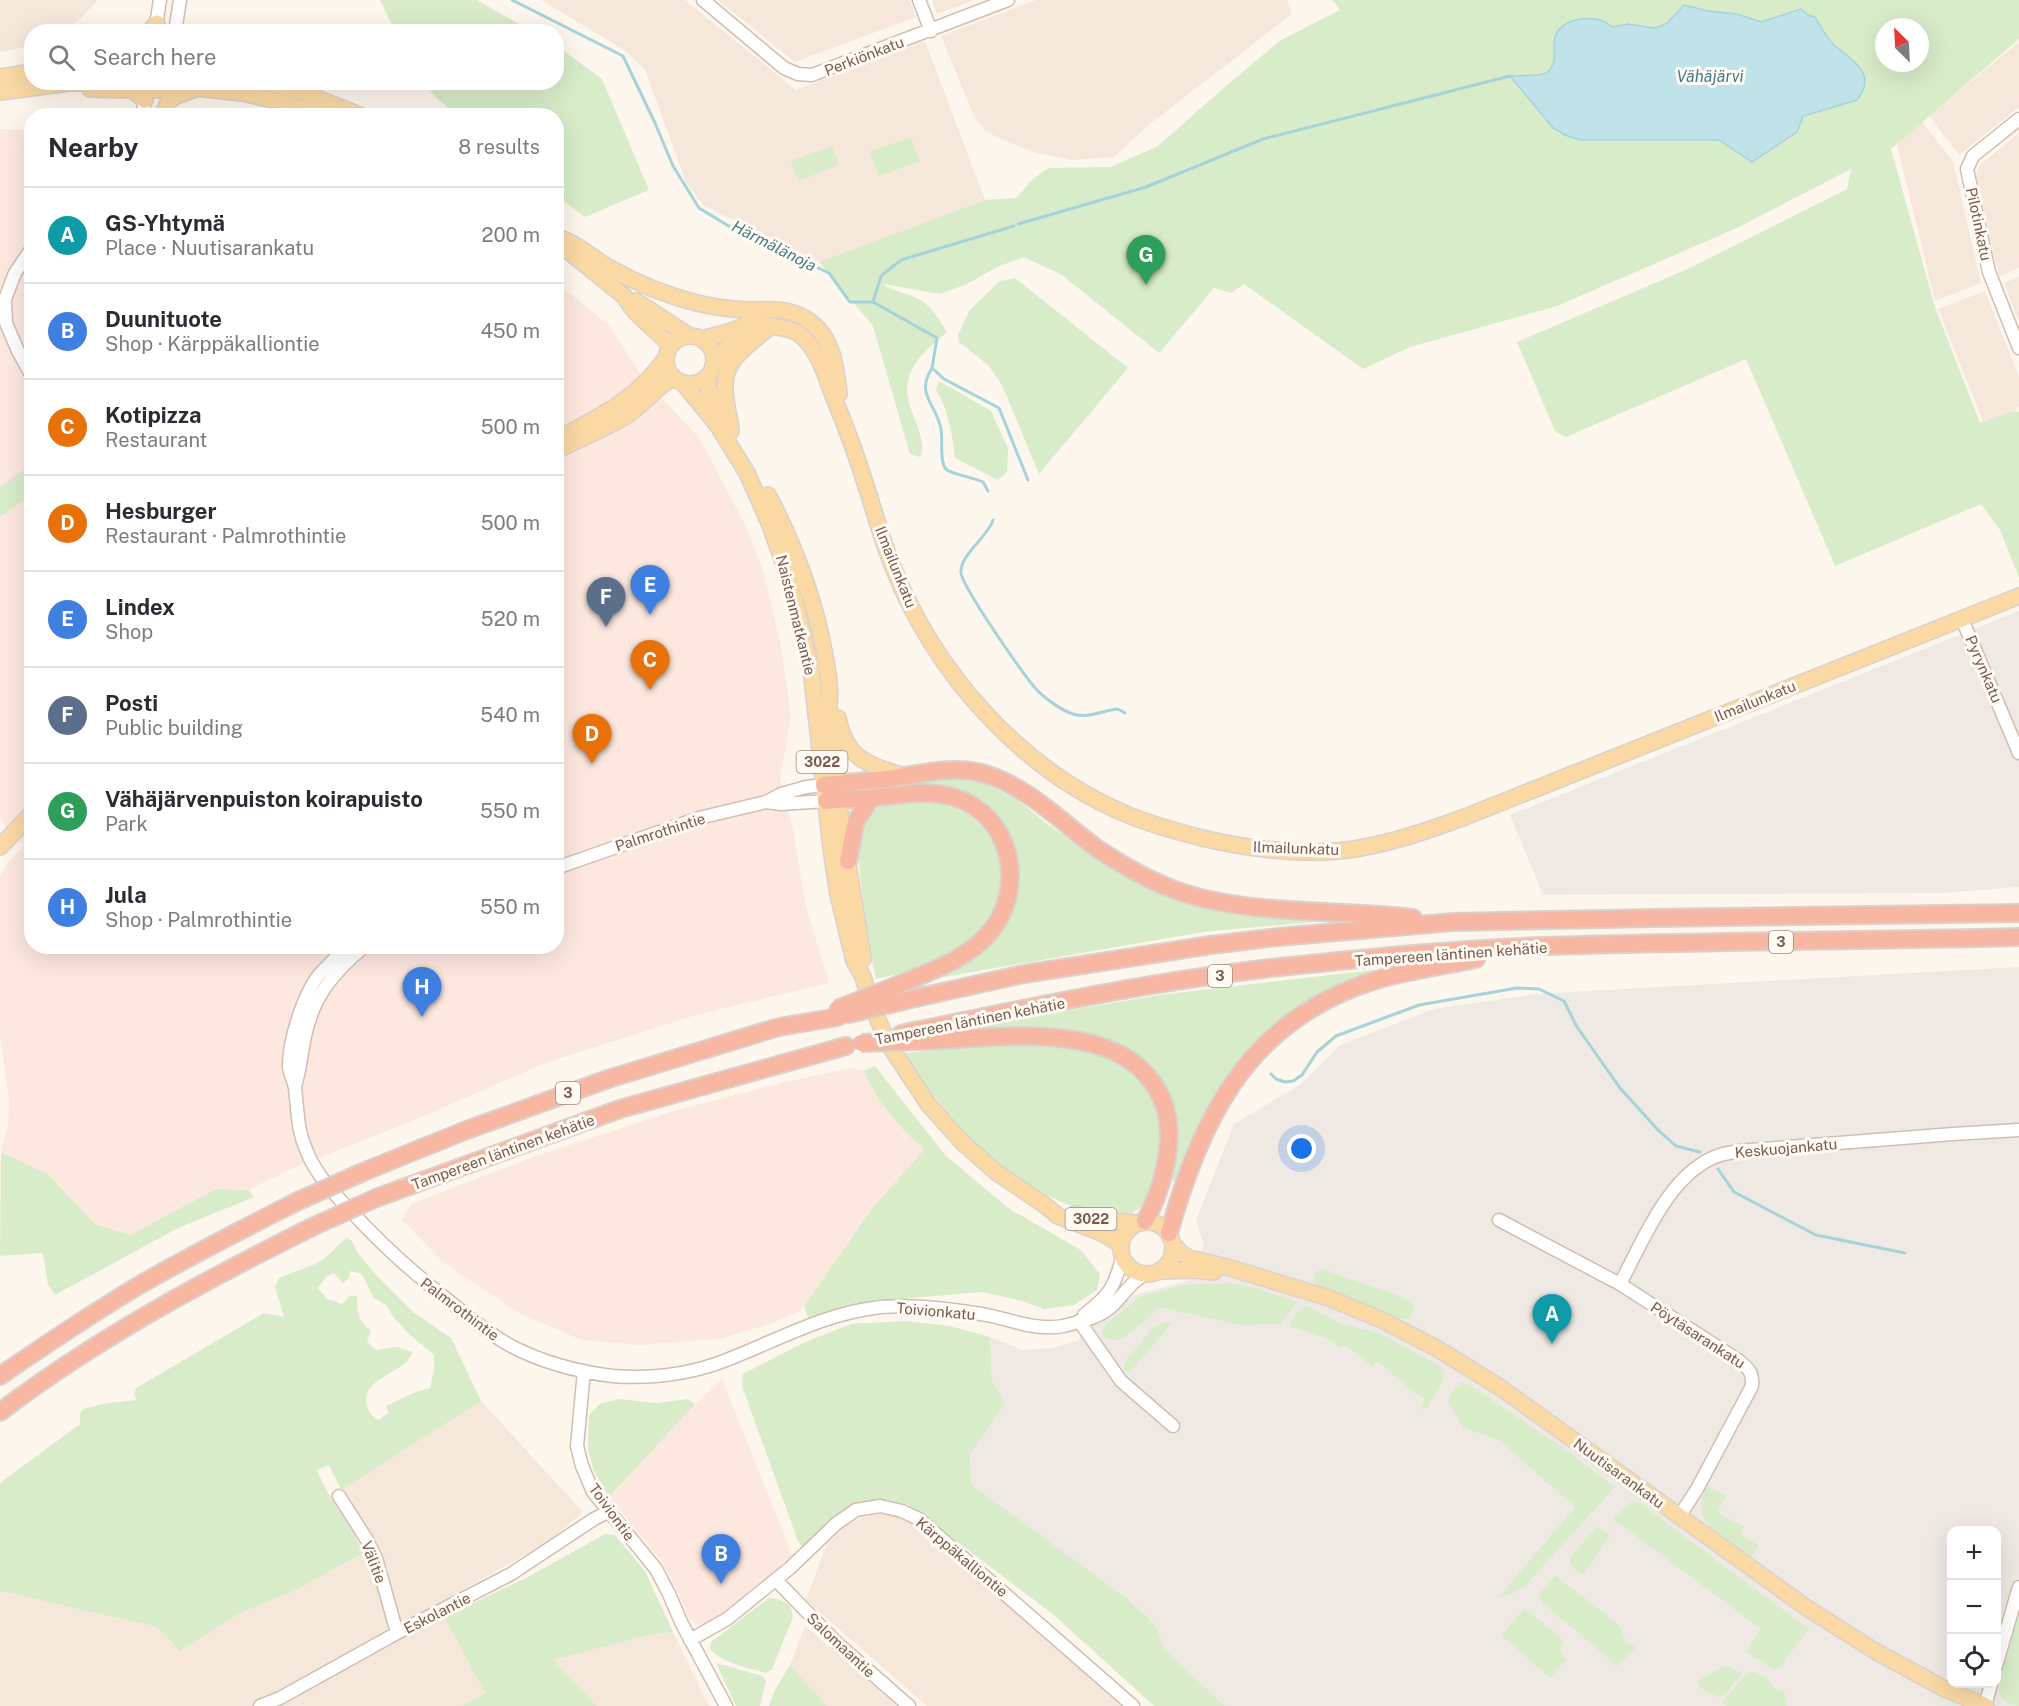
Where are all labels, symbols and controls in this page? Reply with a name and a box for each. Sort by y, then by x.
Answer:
north arrow [1875,18,1929,72]
search box [24,24,564,90]
street label: Perkiönkatu [822,33,906,79]
icon: search [45,41,78,74]
text: Search here [93,44,217,70]
water label: Vähäjärvi [1677,67,1743,86]
text: Nearby [48,132,138,163]
text: 8 results [458,135,540,159]
street label: Pilotinkatu [1963,186,1995,262]
text: GS-Yhtymä [105,210,225,236]
water label: Härmälänoja [729,217,819,275]
text: A [60,223,75,247]
text: 200 m [482,223,540,247]
text: Place · Nuutisarankatu [105,236,314,260]
pin: G [1126,236,1166,285]
text: Duunituote [105,306,222,332]
text: B [61,319,74,343]
text: 450 m [480,319,540,343]
text: Shop · Kärppäkalliontie [105,332,319,356]
text: Kotipizza [105,402,202,428]
text: C [60,415,75,439]
text: 500 m [481,415,540,439]
text: Restaurant [105,428,207,452]
text: Hesburger [105,498,217,524]
text: D [60,511,75,535]
text: 500 m [481,511,540,535]
text: Restaurant · Palmrothintie [105,524,346,548]
street label: Ilmailunkatu [872,524,920,610]
street label: Naistenmatkantie [773,553,819,677]
pin: E [630,566,670,615]
pin: F [586,578,626,627]
text: Lindex [105,594,175,620]
text: E [61,607,74,631]
text: 520 m [481,607,540,631]
text: Shop [105,620,153,644]
street label: Pyrynkatu [1962,633,2006,705]
pin: C [630,640,670,690]
street label: Ilmailunkatu [1712,677,1798,725]
text: Posti [105,690,158,716]
text: F [61,703,74,727]
text: 540 m [480,703,540,727]
pin: D [572,714,612,764]
text: Public building [105,716,243,740]
road number: 3022 [796,751,848,773]
text: Vähäjärvenpuiston koirapuisto [105,786,423,812]
text: G [60,799,75,823]
text: 550 m [480,799,540,823]
street label: Palmrothintie [613,809,707,855]
text: Park [105,812,148,836]
street label: Ilmailunkatu [1253,838,1339,858]
text: Jula [105,882,147,908]
text: H [60,895,75,919]
text: 550 m [480,895,540,919]
text: Shop · Palmrothintie [105,908,292,932]
road number: 3 [1769,931,1793,953]
street label: Tampereen läntinen kehätie [1354,939,1548,969]
road number: 3 [1208,965,1232,987]
pin: H [402,968,442,1017]
street label: Tampereen läntinen kehätie [874,994,1066,1048]
road number: 3 [556,1082,580,1104]
street label: Tampereen läntinen kehätie [409,1111,597,1193]
your location [1287,1134,1316,1163]
street label: Keskuojankatu [1734,1135,1838,1161]
road number: 3022 [1066,1208,1116,1230]
street label: Palmrothintie [417,1274,503,1344]
pin: A [1532,1294,1572,1344]
street label: Pöytäsarankatu [1648,1298,1748,1372]
street label: Toivionkatu [896,1299,976,1323]
street label: Nuutisarankatu [1571,1435,1667,1511]
street label: Toiviontie [586,1480,638,1544]
street label: Kärppäkalliontie [913,1514,1011,1600]
map controls [1947,1526,2001,1688]
button: + [1947,1526,2001,1580]
pin: B [702,1534,740,1584]
street label: Välitie [358,1538,390,1586]
button: − [1947,1580,2001,1634]
street label: Eskolantie [401,1589,473,1637]
street label: Salomaantie [803,1609,879,1681]
button: locate [1947,1634,2001,1688]

